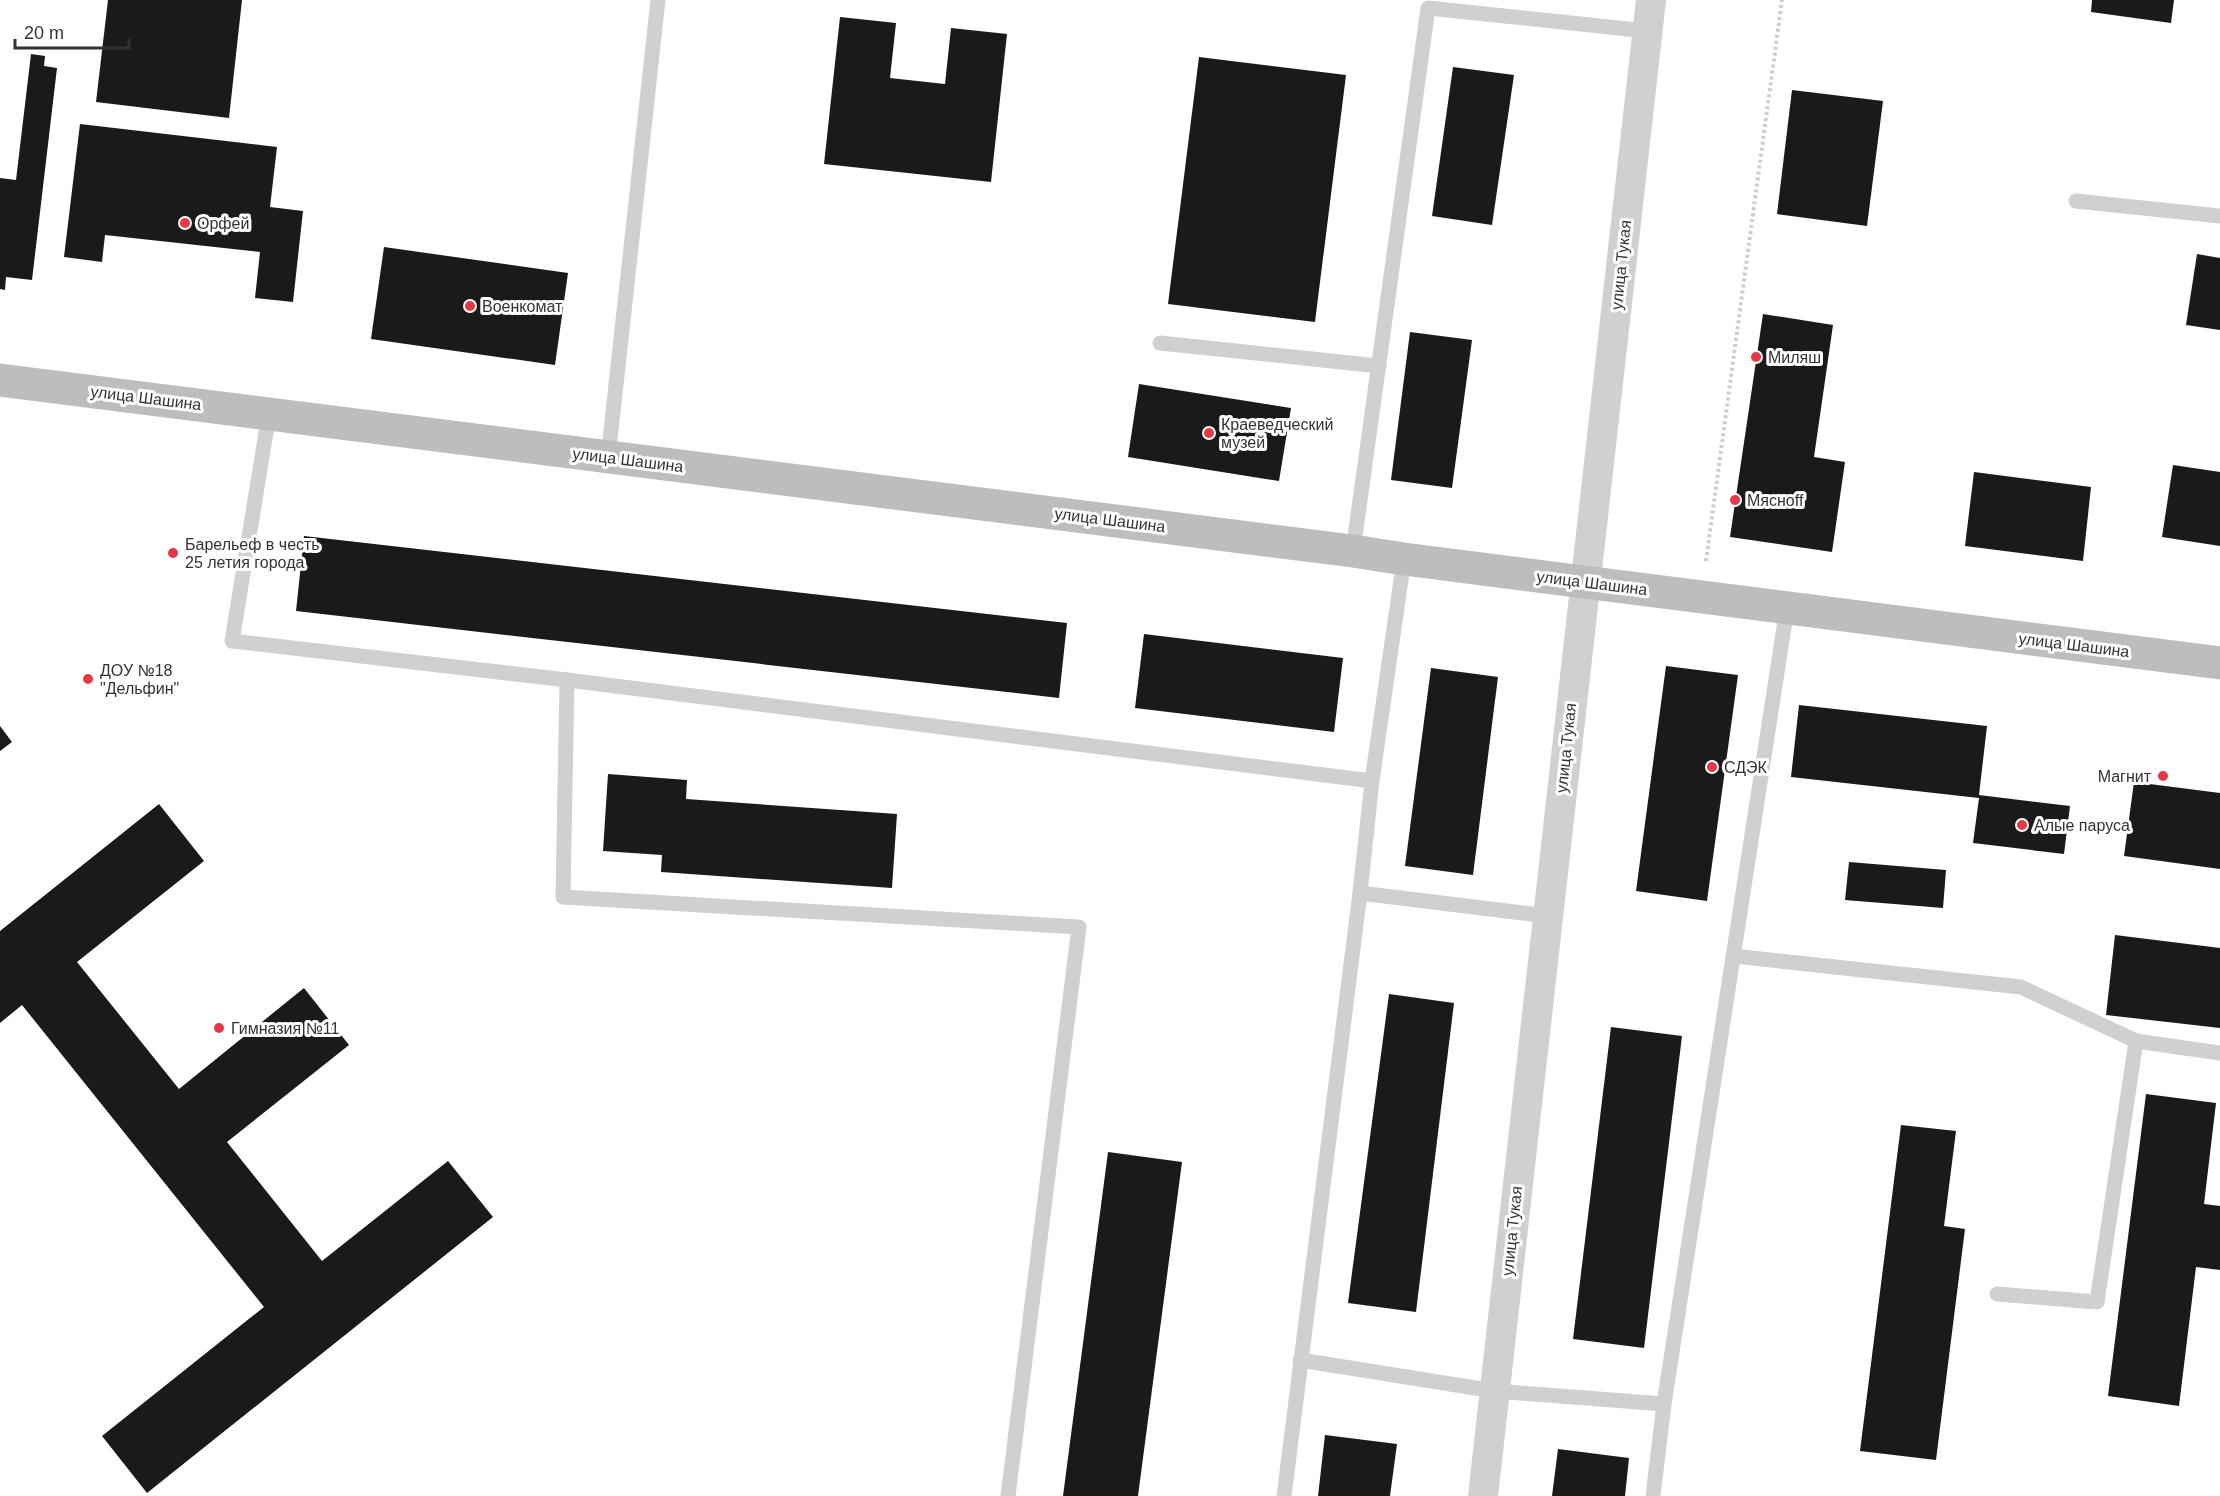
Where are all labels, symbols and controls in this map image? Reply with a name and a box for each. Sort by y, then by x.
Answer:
scale bar [15,12,129,50]
text: 20 m [24,23,64,43]
place label: Орфей [197,215,249,232]
marker: Орфей [178,216,192,230]
street label: улица Тукая [1608,219,1634,311]
place label: Военкомат [482,298,563,315]
marker: Военкомат [463,299,477,313]
place label: Миляш [1768,349,1821,366]
marker: Миляш [1749,350,1763,364]
street label: улица Шашина [90,383,202,413]
place label: Краеведческий музей [1221,416,1333,451]
marker: Краеведческий музей [1202,426,1216,440]
street label: улица Шашина [572,445,684,475]
place label: Мясноff [1747,492,1804,509]
marker: Мясноff [1728,493,1742,507]
street label: улица Шашина [1054,505,1166,535]
place label: Барельеф в честь 25 летия города [185,536,320,571]
marker: Барельеф в честь 25 летия города [166,546,180,560]
street label: улица Шашина [1536,568,1648,598]
street label: улица Шашина [2018,630,2130,660]
place label: ДОУ №18 "Дельфин" [100,662,179,697]
marker: ДОУ №18 "Дельфин" [81,672,95,686]
street label: улица Тукая [1553,702,1579,794]
place label: СДЭК [1724,759,1768,776]
marker: СДЭК [1705,760,1719,774]
place label: Магнит [2098,768,2152,785]
marker: Магнит [2156,769,2170,783]
place label: Алые паруса [2034,817,2130,834]
marker: Алые паруса [2015,818,2029,832]
place label: Гимназия №11 [231,1020,340,1037]
marker: Гимназия №11 [212,1021,226,1035]
street label: улица Тукая [1499,1185,1525,1277]

